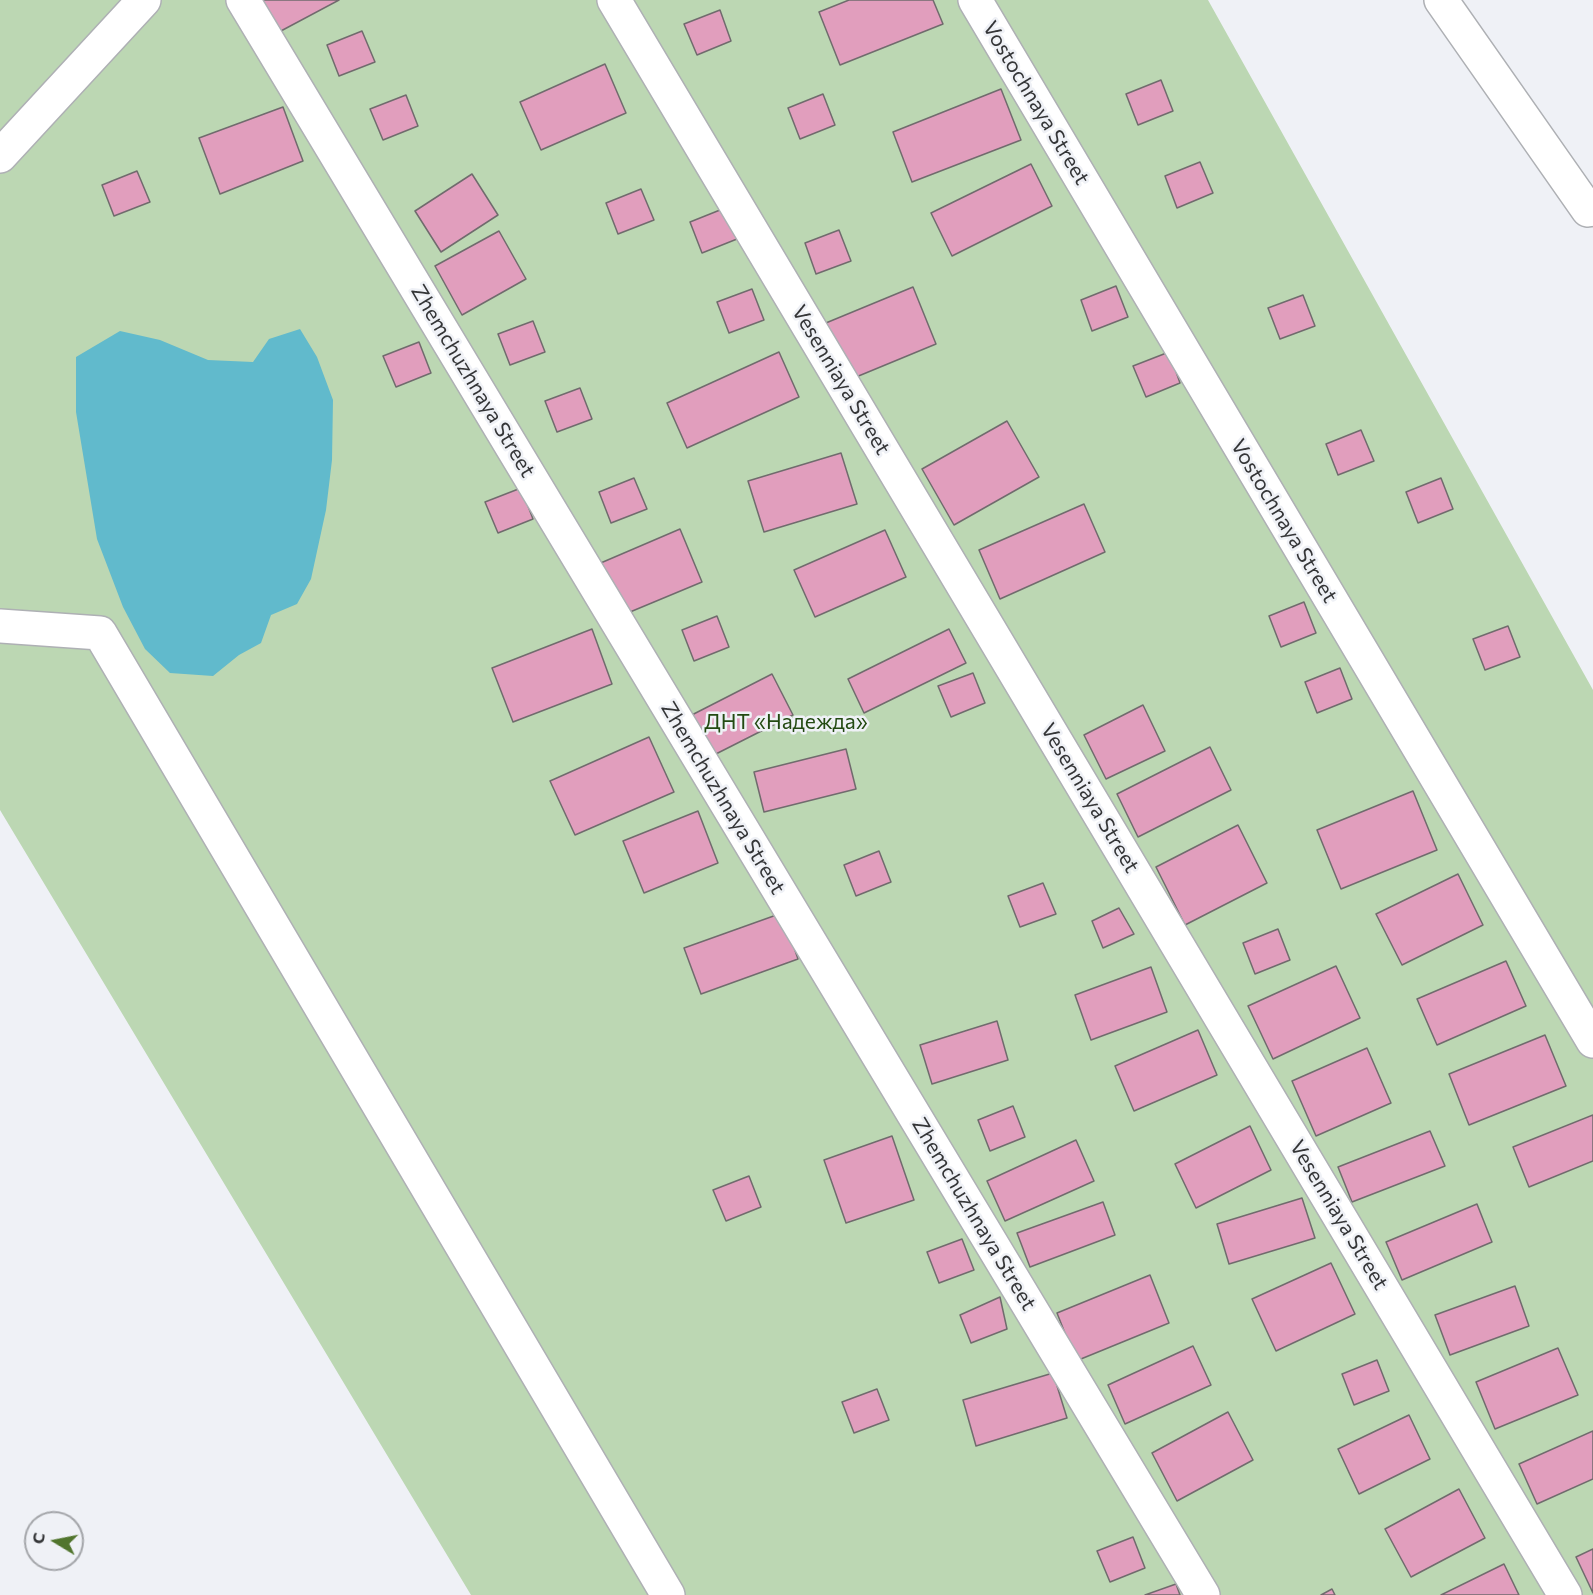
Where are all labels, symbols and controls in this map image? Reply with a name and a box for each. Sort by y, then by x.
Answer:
street label: Vostochnaya Street [977,17,1095,189]
street label: Zhemchuzhnaya Street [406,280,540,482]
street label: Vesenniaya Street [786,301,896,459]
street label: Vostochnaya Street [1225,435,1343,607]
street label: Zhemchuzhnaya Street [656,697,790,899]
park label: ДНТ «Надежда» [704,709,868,735]
street label: Vesenniaya Street [1035,719,1145,877]
street label: Zhemchuzhnaya Street [907,1113,1041,1315]
street label: Vesenniaya Street [1284,1136,1394,1294]
north arrow [24,1511,84,1571]
text: С [27,1531,48,1545]

